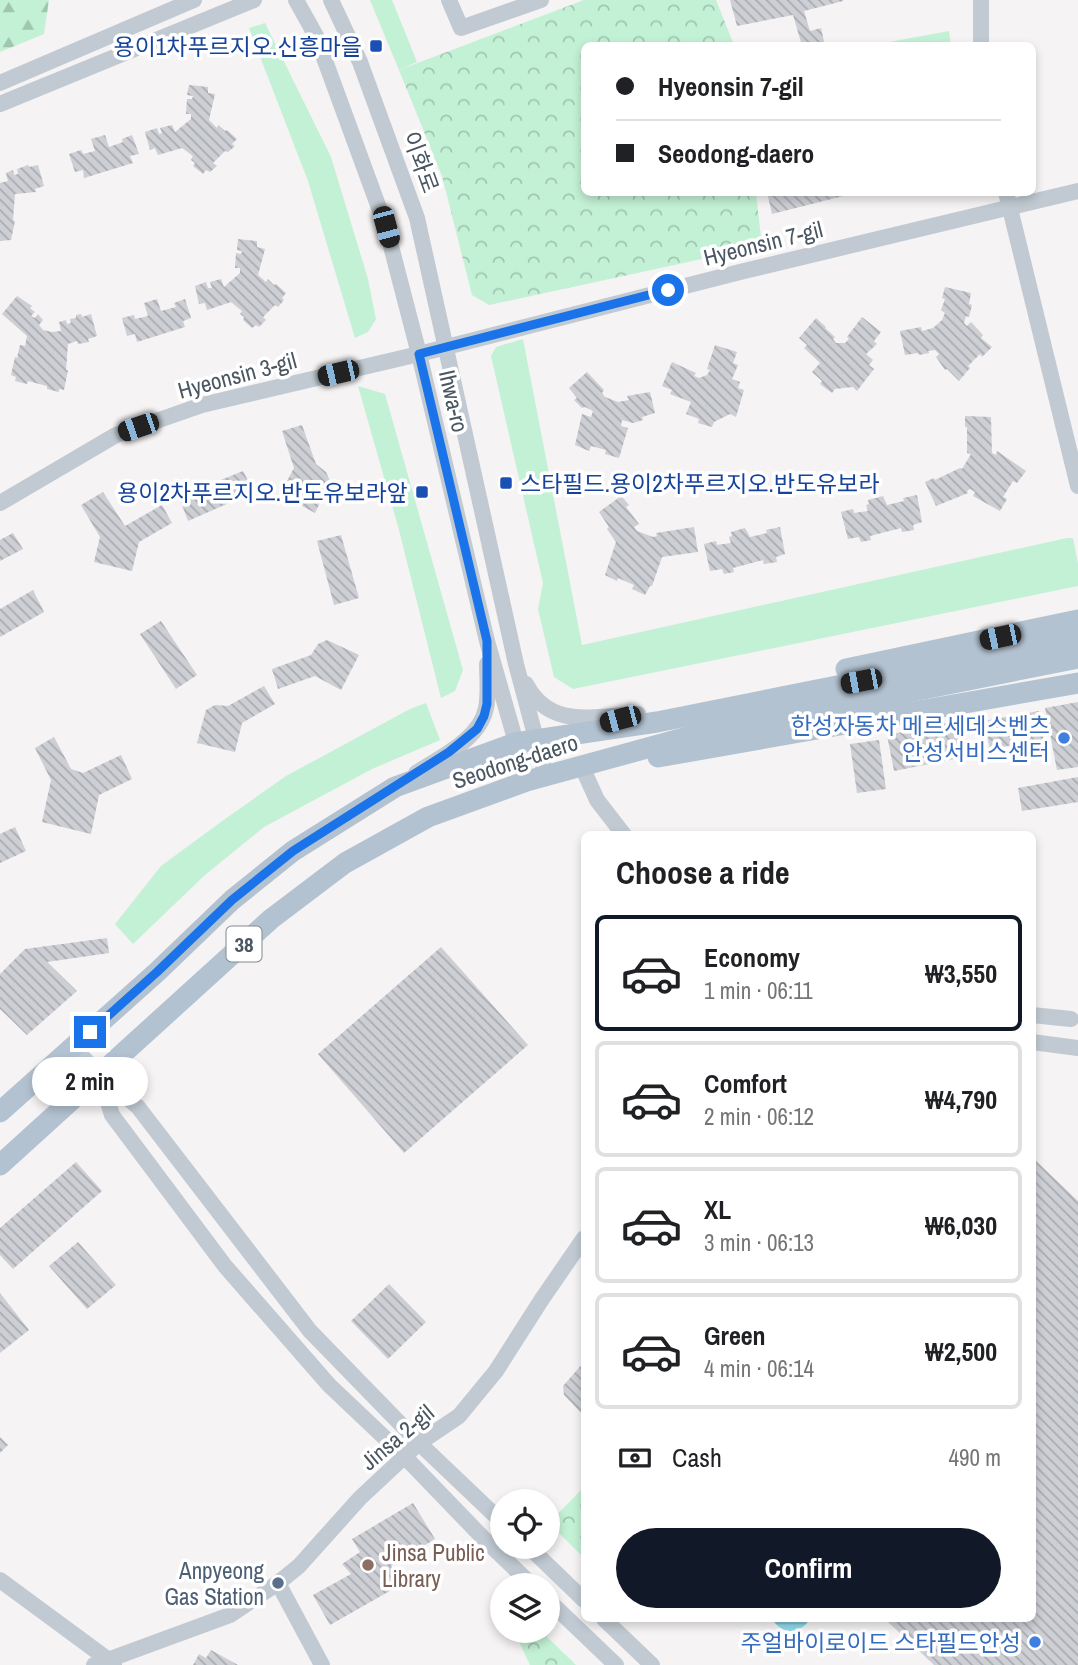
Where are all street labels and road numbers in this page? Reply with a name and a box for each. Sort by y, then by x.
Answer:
street label: 이화로 [396,127,446,197]
street label: Hyeonsin 7-gil [700,213,826,273]
street label: Hyeonsin 3-gil [174,344,300,406]
street label: Ihwa-ro [432,367,476,435]
street label: Seodong-daero [448,726,582,796]
road number: 38 [226,926,262,962]
street label: Jinsa 2-gil [354,1397,440,1477]

